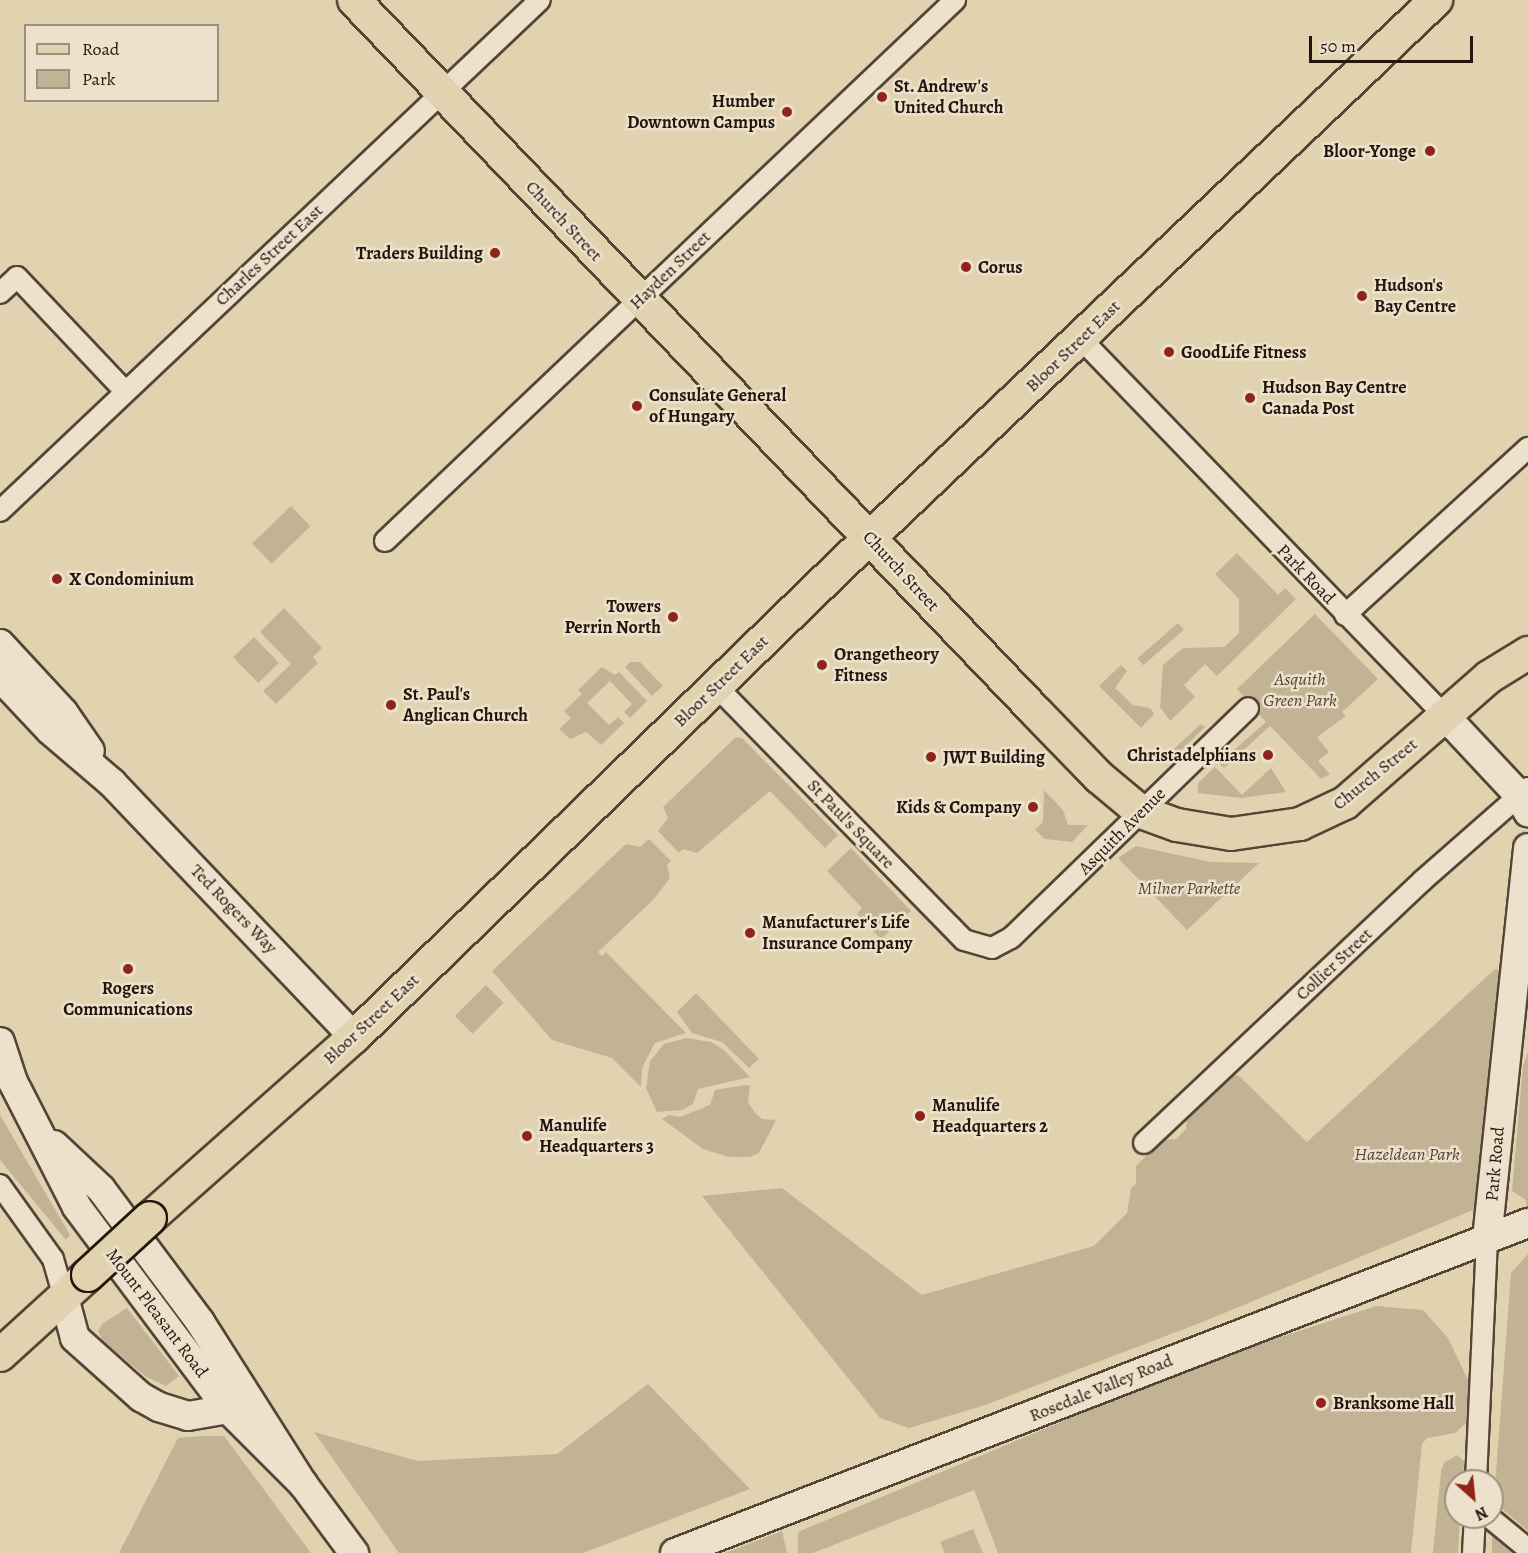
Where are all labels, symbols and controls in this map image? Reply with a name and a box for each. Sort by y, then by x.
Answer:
legend [24,24,219,102]
scale bar [1312,24,1476,62]
text: 50 m [1320,34,1356,58]
text: Road [82,37,119,61]
text: Park [82,67,116,91]
place label: St. Andrew's United Church [894,76,1003,118]
marker: St. Andrew's United Church [875,90,889,104]
place label: Humber Downtown Campus [627,91,775,134]
marker: Humber Downtown Campus [780,105,794,119]
place label: Bloor-Yonge [1323,140,1416,162]
marker: Bloor-Yonge [1421,142,1439,160]
street label: Church Street [521,176,607,266]
street label: Charles Street East [211,200,327,310]
street label: Hayden Street [625,226,715,314]
place label: Traders Building [356,242,483,264]
marker: Traders Building [488,246,502,260]
place label: Corus [978,256,1023,278]
marker: Corus [959,260,973,274]
place label: Hudson's Bay Centre [1374,275,1456,318]
marker: Hudson's Bay Centre [1355,289,1369,303]
street label: Bloor Street East [1021,295,1125,397]
place label: GoodLife Fitness [1181,341,1306,363]
marker: GoodLife Fitness [1162,345,1176,359]
place label: Hudson Bay Centre Canada Post [1262,377,1407,420]
place label: Consulate General of Hungary [649,385,786,428]
marker: Hudson Bay Centre Canada Post [1243,391,1257,405]
marker: Consulate General of Hungary [630,399,644,413]
street label: Church Street [858,526,944,616]
street label: Park Road [1272,540,1340,608]
place label: X Condominium [69,568,194,590]
marker: X Condominium [50,572,64,586]
place label: Towers Perrin North [564,596,661,638]
marker: Towers Perrin North [666,610,680,624]
street label: Bloor Street East [669,630,773,732]
place label: Orangetheory Fitness [834,644,939,686]
marker: Orangetheory Fitness [815,658,829,672]
park label: Asquith Green Park [1263,669,1337,712]
place label: St. Paul's Anglican Church [403,684,528,726]
marker: St. Paul's Anglican Church [384,698,398,712]
street label: Church Street [1328,733,1422,815]
place label: Christadelphians [1127,744,1256,766]
place label: JWT Building [943,746,1045,768]
marker: Christadelphians [1261,748,1275,762]
marker: JWT Building [924,750,938,764]
street label: St Paul's Square [803,775,899,873]
street label: Asquith Avenue [1074,783,1170,879]
place label: Kids & Company [896,796,1021,818]
marker: Kids & Company [1026,800,1040,814]
street label: Ted Rogers Way [186,860,282,958]
park label: Milner Parkette [1138,877,1240,899]
place label: Manufacturer's Life Insurance Company [762,912,912,954]
street label: Collier Street [1291,923,1377,1005]
marker: Manufacturer's Life Insurance Company [743,926,757,940]
marker: Rogers Communications [121,962,135,976]
street label: Bloor Street East [319,969,423,1069]
place label: Rogers Communications [63,978,193,1020]
place label: Manulife Headquarters 2 [932,1095,1048,1138]
marker: Manulife Headquarters 2 [913,1109,927,1123]
place label: Manulife Headquarters 3 [539,1115,654,1158]
street label: Park Road [1481,1126,1509,1202]
marker: Manulife Headquarters 3 [520,1129,534,1143]
park label: Hazeldean Park [1354,1143,1460,1165]
street label: Mount Pleasant Road [101,1244,213,1382]
street label: Rosedale Valley Road [1026,1349,1176,1427]
place label: Branksome Hall [1333,1392,1454,1414]
marker: Branksome Hall [1314,1396,1328,1410]
north arrow [1444,1469,1504,1529]
text: N [1471,1501,1491,1526]

